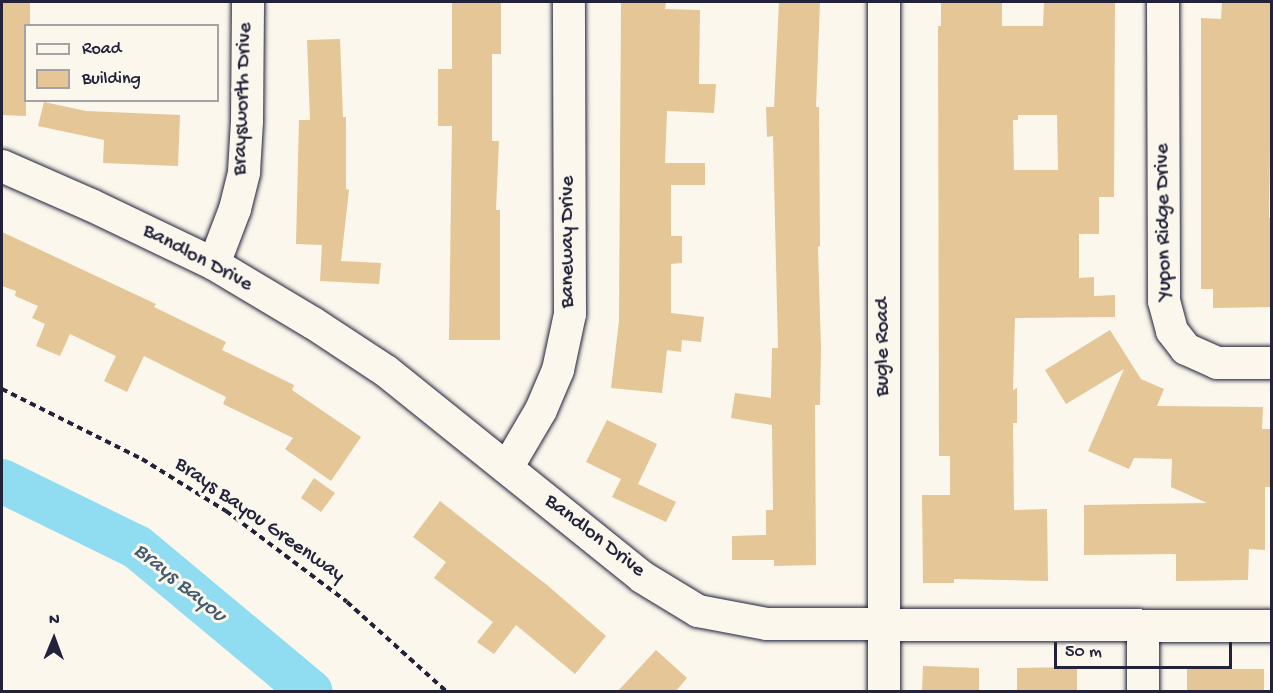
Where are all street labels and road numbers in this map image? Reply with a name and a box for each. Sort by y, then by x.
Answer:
street label: Braysworth Drive [229,22,259,176]
street label: Yupon Ridge Drive [1151,143,1179,301]
street label: Baneway Drive [556,176,582,308]
street label: Bandlon Drive [138,219,256,299]
street label: Bugle Road [871,298,897,396]
street label: Brays Bayou Greenway [169,453,349,589]
street label: Bandlon Drive [539,490,649,584]

